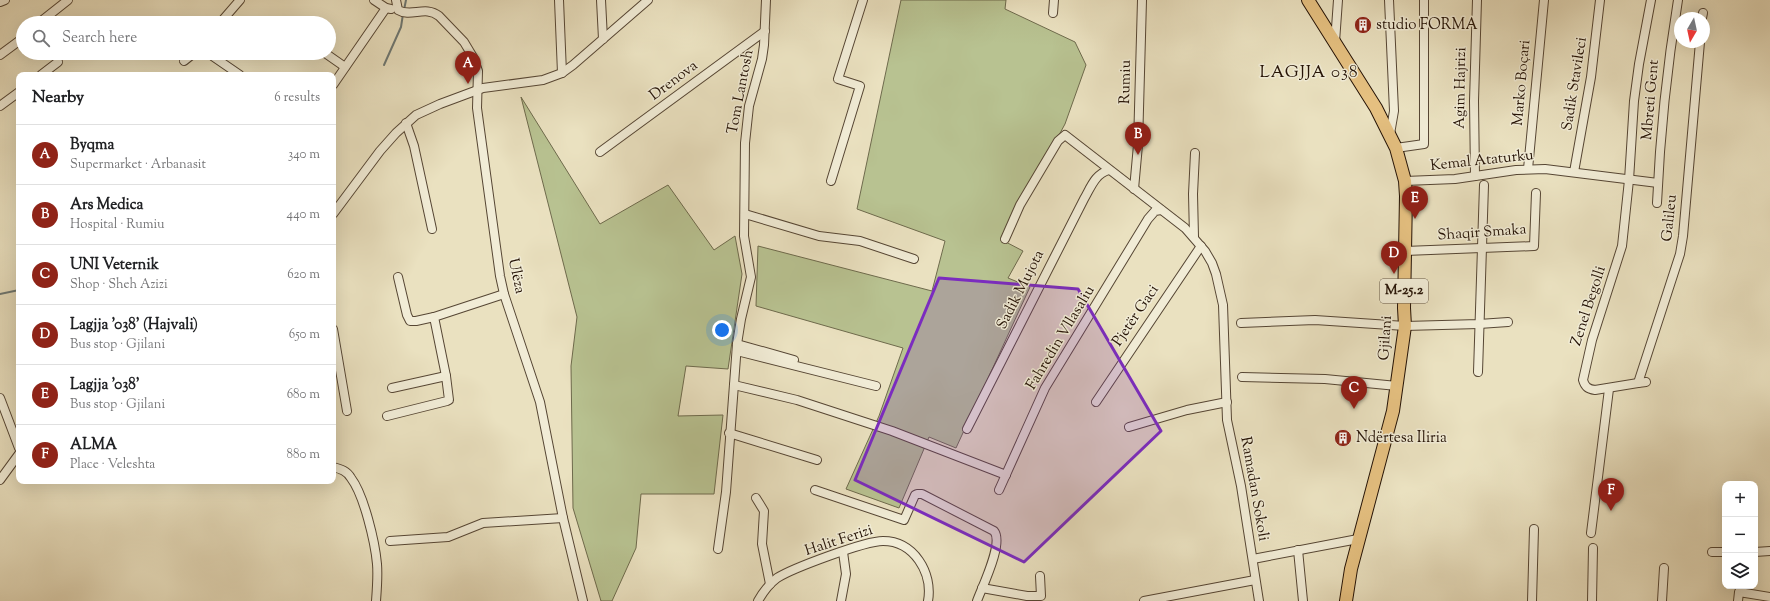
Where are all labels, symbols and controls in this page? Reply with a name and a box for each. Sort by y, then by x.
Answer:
north arrow [1674,12,1710,48]
building icon: studio FORMA [1353,15,1373,35]
place label: studio FORMA [1376,15,1478,36]
search box [16,16,336,60]
icon: search [30,27,52,49]
text: Search here [62,28,137,49]
street label: Sadik Stavileci [1557,36,1593,132]
street label: Marko Boçari [1508,39,1536,127]
street label: Agim Hajrizi [1450,47,1472,129]
street label: Tom Lantosh [723,48,760,136]
pin: A [455,51,481,84]
street label: Drenova [645,56,703,106]
street label: Rumiu [1115,59,1137,104]
street label: Mbreti Gent [1637,59,1665,141]
district label: LAGJJA 038 [1260,61,1358,85]
text: Nearby [32,86,84,110]
text: 6 results [274,89,320,107]
pin: B [1125,122,1151,155]
text: Byqma [70,135,114,156]
street label: Kemal Ataturku [1429,145,1535,177]
text: A [40,146,50,164]
text: 340 m [288,146,320,164]
text: Supermarket · Arbanasit [70,156,206,174]
pin: E [1402,186,1428,219]
street label: Galileu [1657,193,1683,243]
text: Ars Medica [70,195,144,216]
text: B [41,206,49,224]
text: 440 m [287,206,320,224]
text: Hospital · Rumiu [70,216,165,234]
street label: Shaqir Smaka [1437,219,1527,247]
pin: D [1381,241,1407,274]
street label: Sadik Mujota [992,247,1050,333]
text: UNI Veternik [70,255,159,276]
street label: Ulëza [502,256,530,296]
street label: Zenel Begolli [1566,263,1612,349]
text: C [40,266,50,284]
text: 620 m [287,266,320,284]
text: Shop · Sheh Azizi [70,276,168,294]
road number: M-25.2 [1380,279,1428,303]
street label: Pjetër Gaci [1108,281,1164,351]
street label: Fahredin Vllasaliu [1022,282,1101,394]
text: Lagjja '038' (Hajvali) [70,315,198,336]
street label: Gjilani [1374,315,1398,361]
your location [712,320,732,340]
text: D [40,326,50,344]
text: 650 m [289,326,320,344]
text: Bus stop · Gjilani [70,336,165,354]
text: Lagjja '038' [70,375,140,396]
pin: C [1341,376,1367,409]
text: E [41,386,49,404]
text: 680 m [287,386,320,404]
text: Bus stop · Gjilani [70,396,165,414]
building icon: Ndërtesa Iliria [1333,428,1353,448]
place label: Ndërtesa Iliria [1356,428,1447,449]
text: ALMA [70,435,117,456]
street label: Ramadan Sokoli [1234,435,1274,543]
text: F [41,446,49,464]
text: 880 m [287,446,320,464]
text: Place · Veleshta [70,456,155,474]
pin: F [1598,478,1624,511]
map controls [1722,481,1758,589]
button: + [1722,481,1758,517]
button: − [1722,517,1758,553]
street label: Halit Ferizi [802,520,876,562]
button: layers [1722,553,1758,589]

